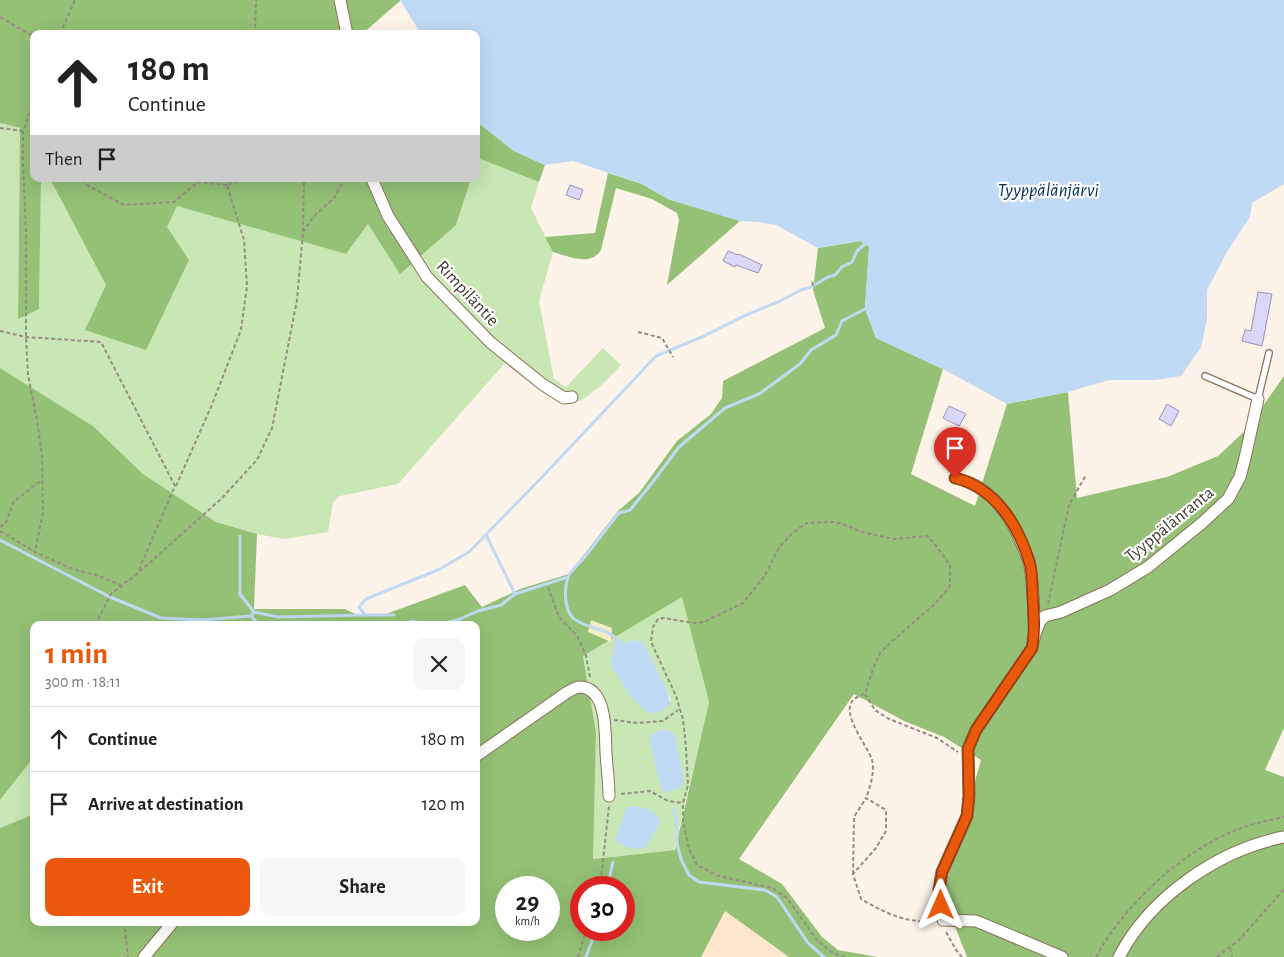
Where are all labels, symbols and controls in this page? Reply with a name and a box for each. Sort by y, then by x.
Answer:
icon: ahead [45,50,110,115]
text: 180 m [128,52,210,87]
text: Continue [128,93,206,115]
icon: arrive [93,145,121,173]
text: Then [45,150,83,169]
water label: Tyyppälänjärvi [997,181,1099,200]
street label: Rimpiläntie [433,257,502,330]
pin [934,427,976,478]
icon: arrive [941,434,969,462]
street label: Tyyppälänranta [1122,484,1217,566]
button: close [413,638,465,690]
text: 1 min [45,639,108,669]
text: 300 m · 18:11 [45,674,121,690]
icon: ahead [45,725,73,753]
text: Continue [88,730,157,749]
text: 180 m [421,730,465,749]
icon: arrive [45,790,73,818]
text: Arrive at destination [88,795,244,814]
text: 120 m [421,795,465,814]
button: Exit [45,858,250,916]
button: Share [260,858,465,916]
speed limit sign: 30 [570,876,635,941]
position arrow [914,878,966,930]
text: 29 [516,890,539,915]
text: km/h [515,915,540,927]

